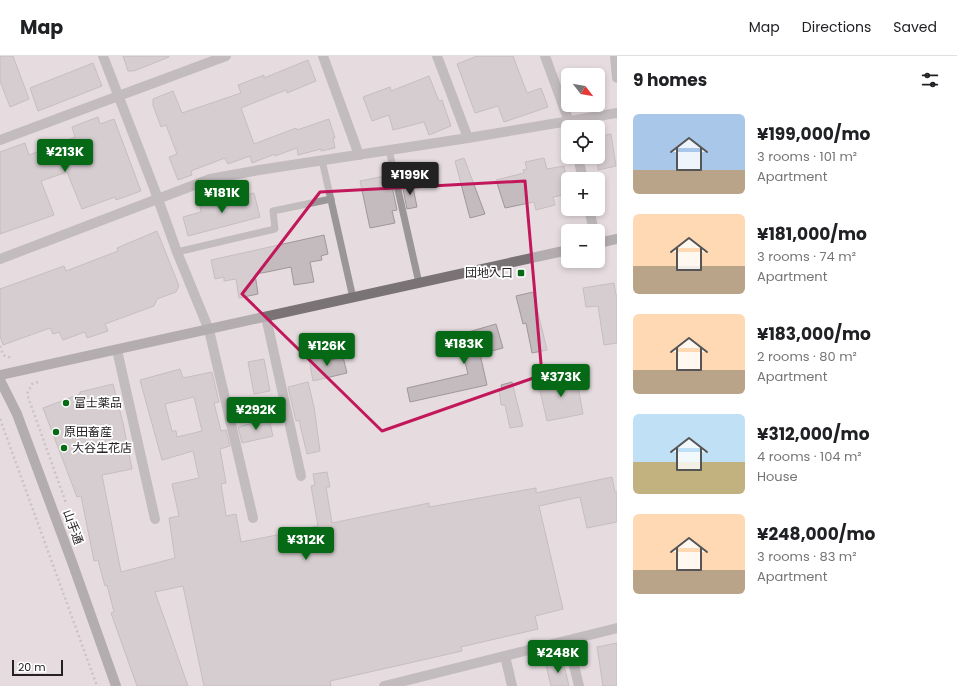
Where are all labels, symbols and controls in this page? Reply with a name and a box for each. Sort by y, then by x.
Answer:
text: Map [20,14,63,41]
text: Map [749,17,780,37]
text: Directions [802,17,871,37]
text: Saved [893,17,937,37]
north arrow [561,68,605,112]
map controls [561,68,605,268]
text: 9 homes [633,68,707,92]
icon: filters [919,69,941,91]
button: locate [561,120,605,164]
text: ¥199,000/mo [757,122,870,146]
icon: home [665,130,713,178]
pin: ¥213K [37,139,93,173]
text: ¥213K [46,142,84,161]
text: 3 rooms · 101 m² [757,147,857,166]
pin: ¥199K [382,162,438,196]
text: ¥199K [391,165,429,184]
text: Apartment [757,167,827,186]
button: + [561,172,605,216]
pin: ¥181K [194,180,250,214]
text: ¥181K [204,183,240,202]
text: ¥181,000/mo [757,222,867,246]
button: − [561,224,605,268]
icon: home [665,230,713,278]
text: 3 rooms · 74 m² [757,247,856,266]
place label: 団地入口 [465,264,513,281]
text: Apartment [757,267,827,286]
marker: 団地入口 [516,268,526,278]
text: ¥183,000/mo [757,322,871,346]
icon: home [665,330,713,378]
pin: ¥183K [436,331,492,365]
pin: ¥126K [299,333,355,367]
text: ¥183K [445,334,483,353]
text: ¥126K [308,336,346,355]
text: 2 rooms · 80 m² [757,347,857,366]
pin: ¥373K [533,364,589,398]
text: ¥373K [541,367,581,386]
text: Apartment [757,367,827,386]
place label: 富士薬品 [74,394,122,411]
pin: ¥292K [228,397,284,431]
marker: 富士薬品 [61,398,71,408]
text: ¥292K [236,400,276,419]
text: ¥312,000/mo [757,422,869,446]
place label: 原田畜産 [64,423,112,440]
marker: 原田畜産 [51,427,61,437]
icon: home [665,430,713,478]
place label: 大谷生花店 [72,439,132,456]
marker: 大谷生花店 [59,443,69,453]
text: 4 rooms · 104 m² [757,447,862,466]
text: House [757,467,797,486]
street label: 山手通 [59,507,88,547]
text: ¥248,000/mo [757,522,875,546]
pin: ¥312K [278,527,334,561]
text: ¥312K [287,530,325,549]
icon: home [665,530,713,578]
text: 3 rooms · 83 m² [757,547,857,566]
text: Apartment [757,567,827,586]
pin: ¥248K [530,640,586,674]
text: ¥248K [537,643,579,662]
scale bar [12,658,63,677]
text: 20 m [18,659,46,675]

